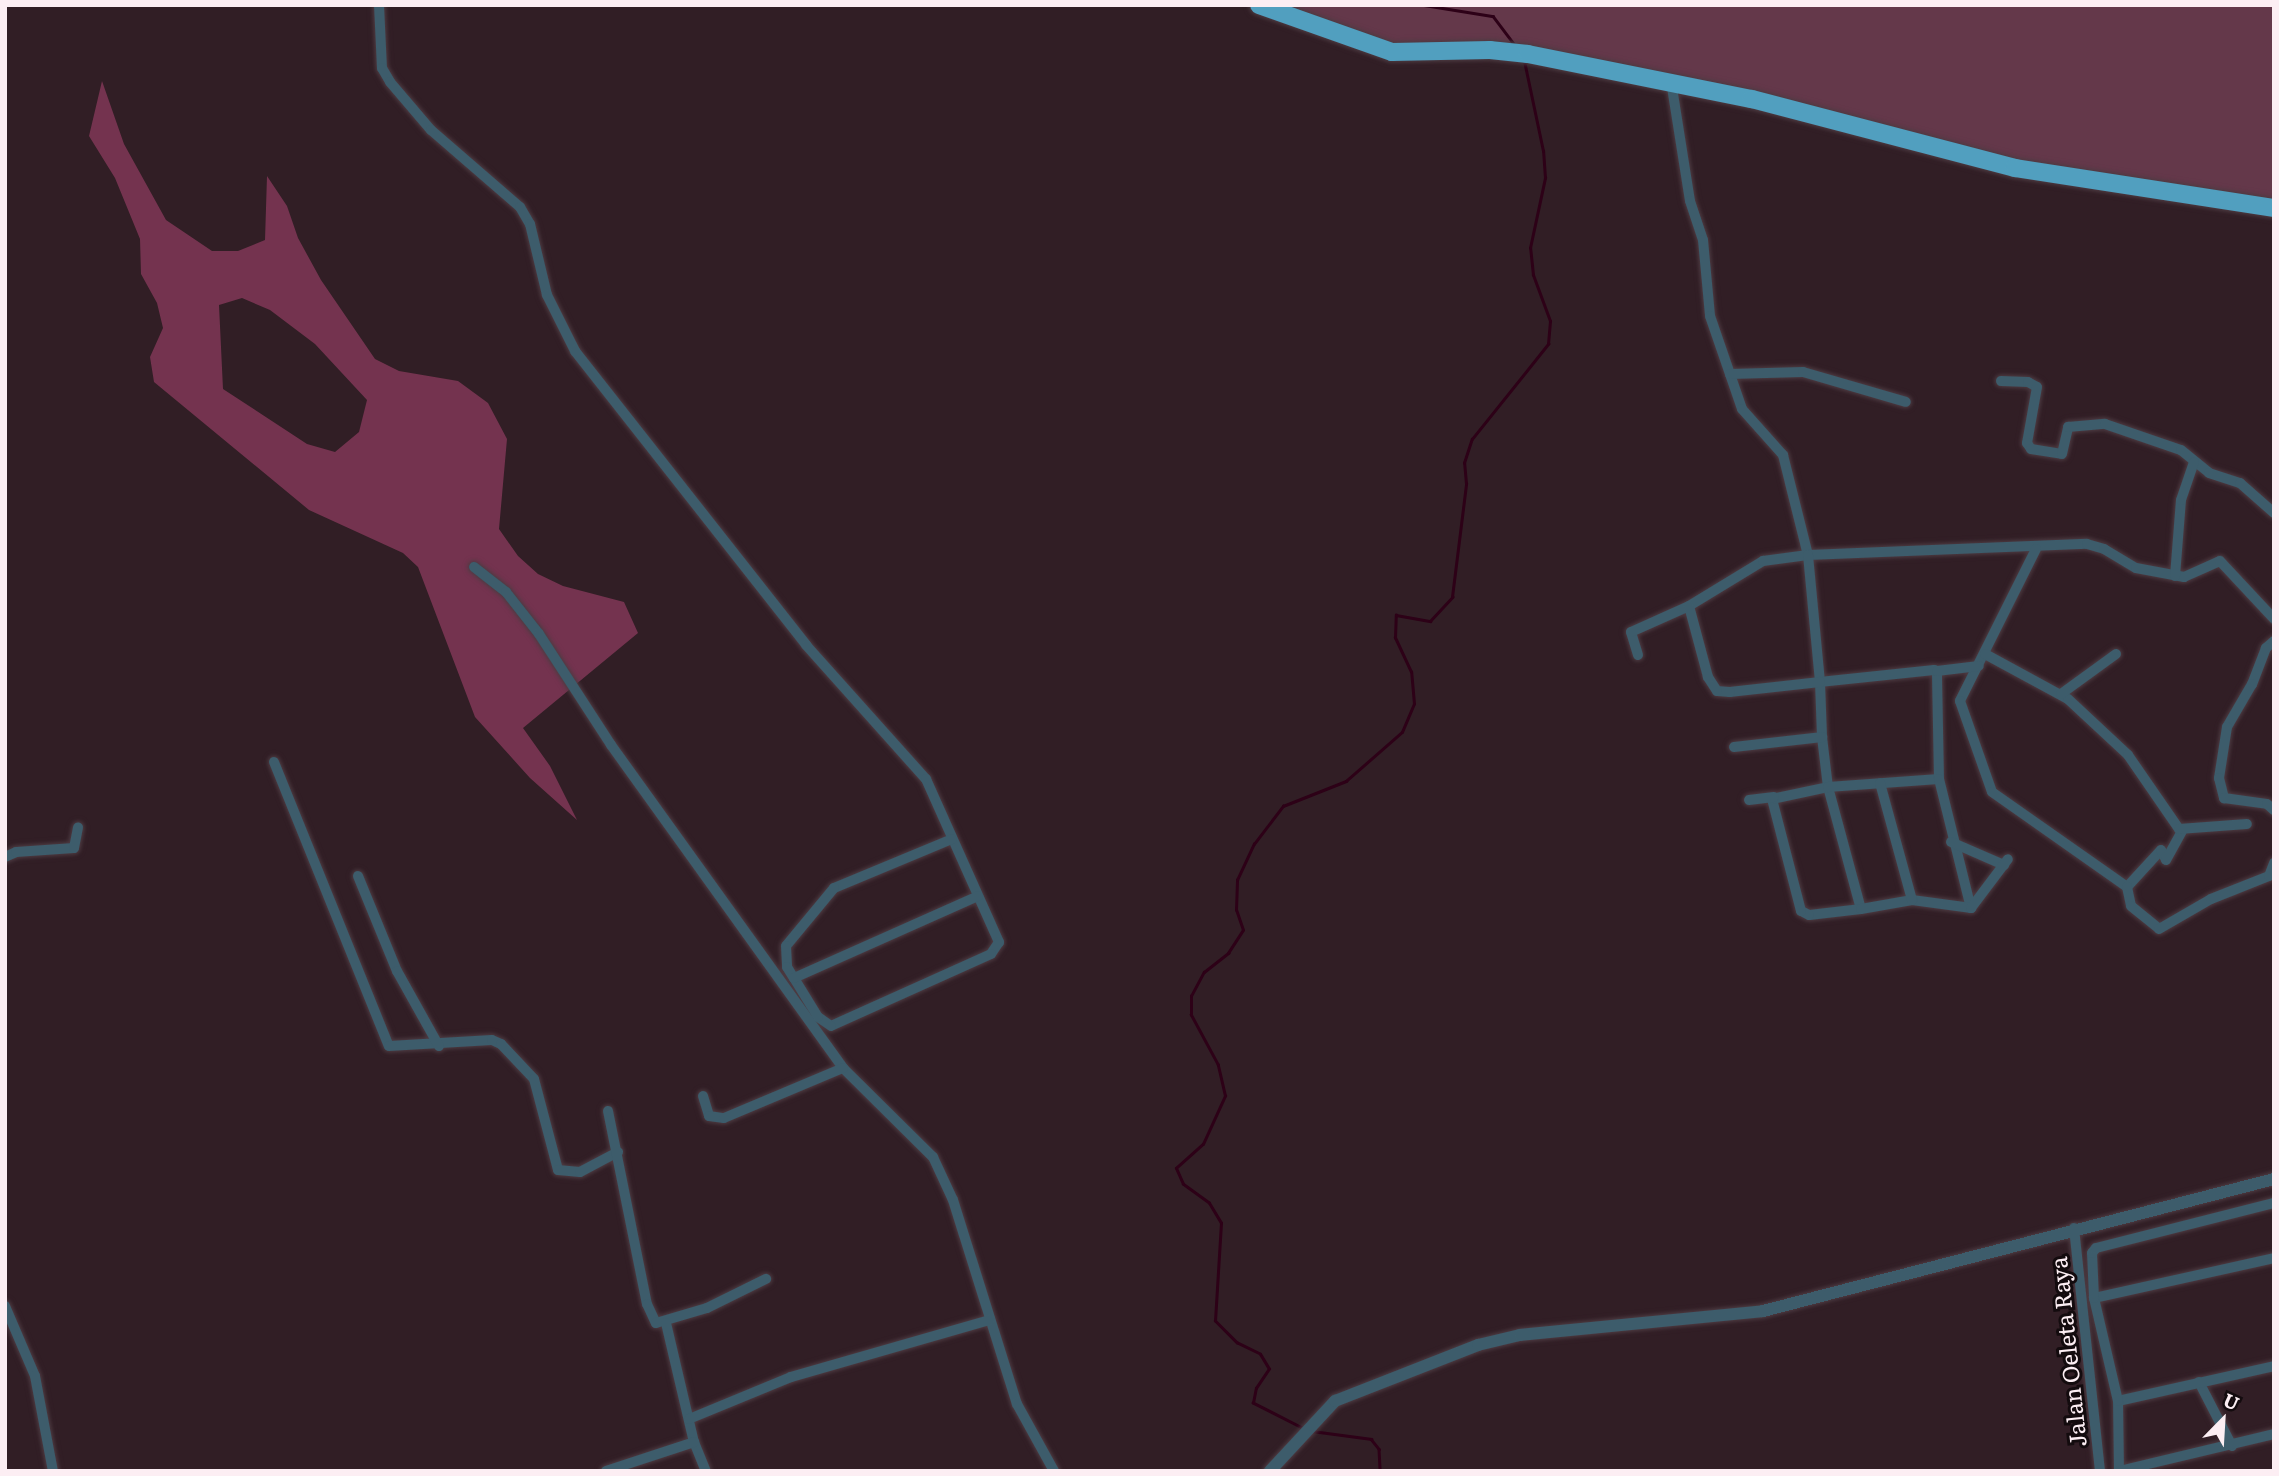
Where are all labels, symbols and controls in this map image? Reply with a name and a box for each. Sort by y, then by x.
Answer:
street label: Jalan Oeleta Raya [2043,1256,2091,1448]
north arrow [2188,1385,2258,1455]
text: U [2219,1385,2244,1417]

